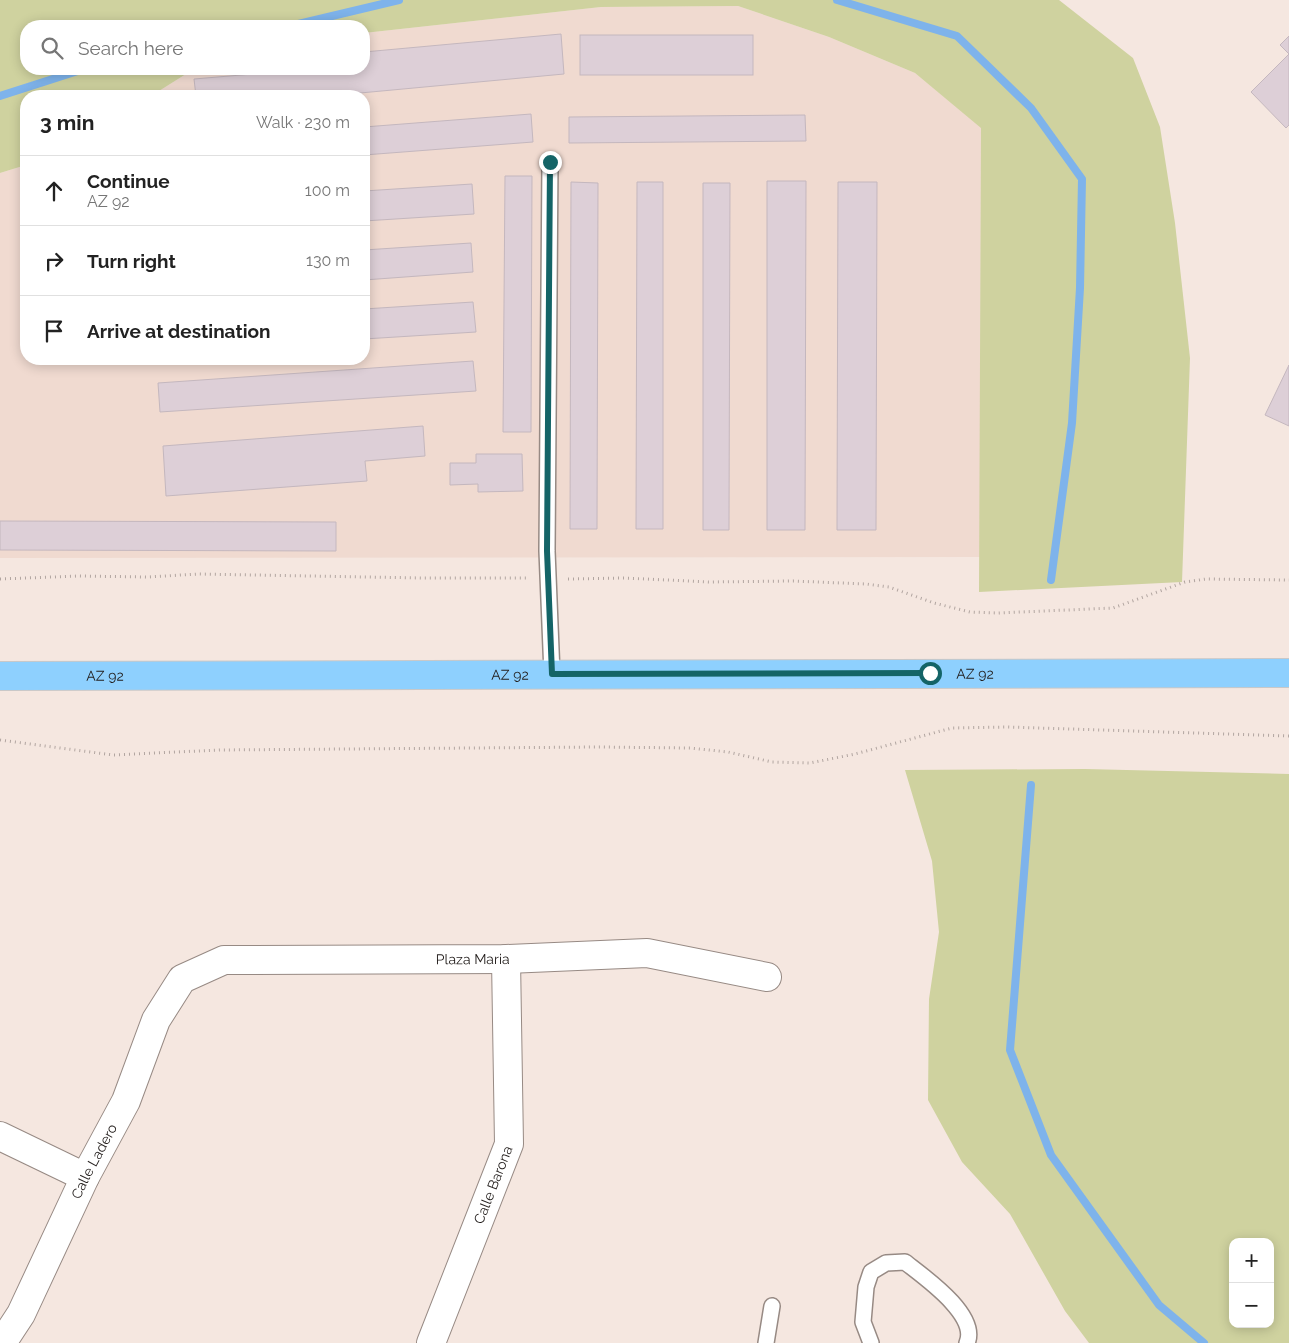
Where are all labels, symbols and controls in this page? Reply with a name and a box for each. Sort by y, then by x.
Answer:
search box [20,20,370,75]
icon: search [38,34,66,62]
text: Search here [78,37,184,59]
text: 3 min [40,110,94,135]
text: Walk · 230 m [256,113,350,132]
route end [539,151,562,174]
text: Continue [87,170,170,192]
icon: ahead [40,177,68,205]
text: 100 m [305,181,350,200]
text: AZ 92 [87,192,130,211]
icon: right [40,247,68,275]
text: Turn right [87,250,176,272]
text: 130 m [306,251,350,270]
icon: arrive [40,317,68,345]
text: Arrive at destination [87,320,271,342]
route start [919,662,942,685]
street label: AZ 92 [956,666,994,682]
street label: AZ 92 [491,667,529,683]
street label: AZ 92 [86,668,124,684]
street label: Plaza Maria [436,951,510,967]
street label: Calle Ladero [68,1121,120,1201]
street label: Calle Barona [471,1143,516,1226]
map controls [1229,1238,1274,1328]
button: + [1229,1238,1274,1283]
button: − [1229,1283,1274,1328]

